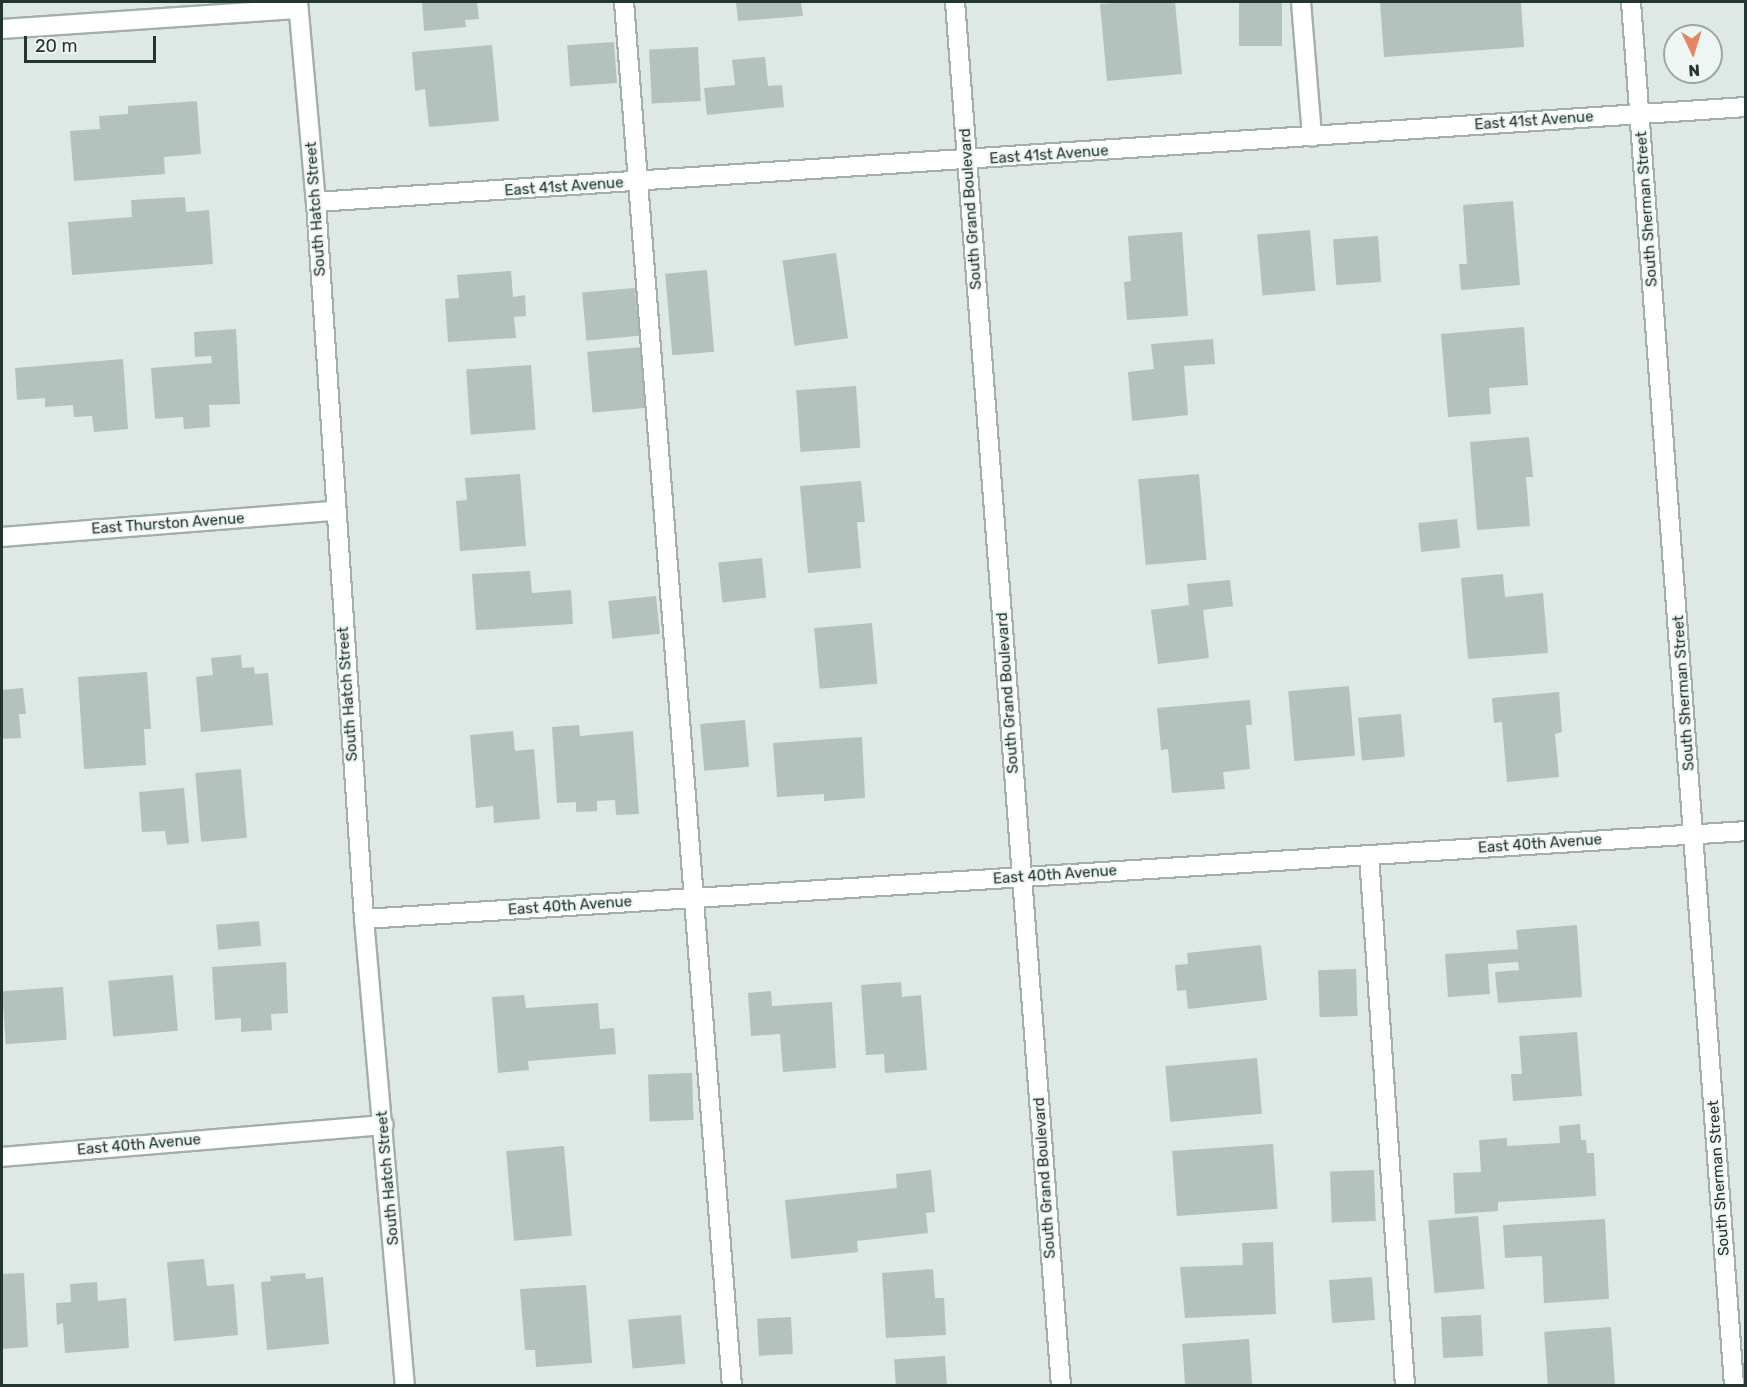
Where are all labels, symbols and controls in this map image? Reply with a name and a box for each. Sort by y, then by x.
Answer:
scale bar [27,24,159,62]
north arrow [1663,24,1723,84]
text: 20 m [35,35,77,57]
text: N [1688,61,1701,80]
street label: East 41st Avenue [1474,108,1594,134]
street label: South Grand Boulevard [956,128,986,290]
street label: South Sherman Street [1633,131,1661,287]
street label: South Hatch Street [302,141,330,277]
street label: East 41st Avenue [989,142,1109,168]
street label: East 41st Avenue [504,174,624,200]
street label: East Thurston Avenue [90,510,246,538]
street label: South Grand Boulevard [993,612,1023,774]
street label: South Sherman Street [1670,615,1698,771]
street label: South Hatch Street [334,626,362,762]
street label: East 40th Avenue [1477,831,1603,857]
street label: East 40th Avenue [992,862,1118,888]
street label: East 40th Avenue [507,893,633,919]
street label: South Grand Boulevard [1030,1097,1060,1259]
street label: South Sherman Street [1705,1100,1733,1256]
street label: South Hatch Street [373,1110,403,1246]
street label: East 40th Avenue [76,1131,202,1159]

